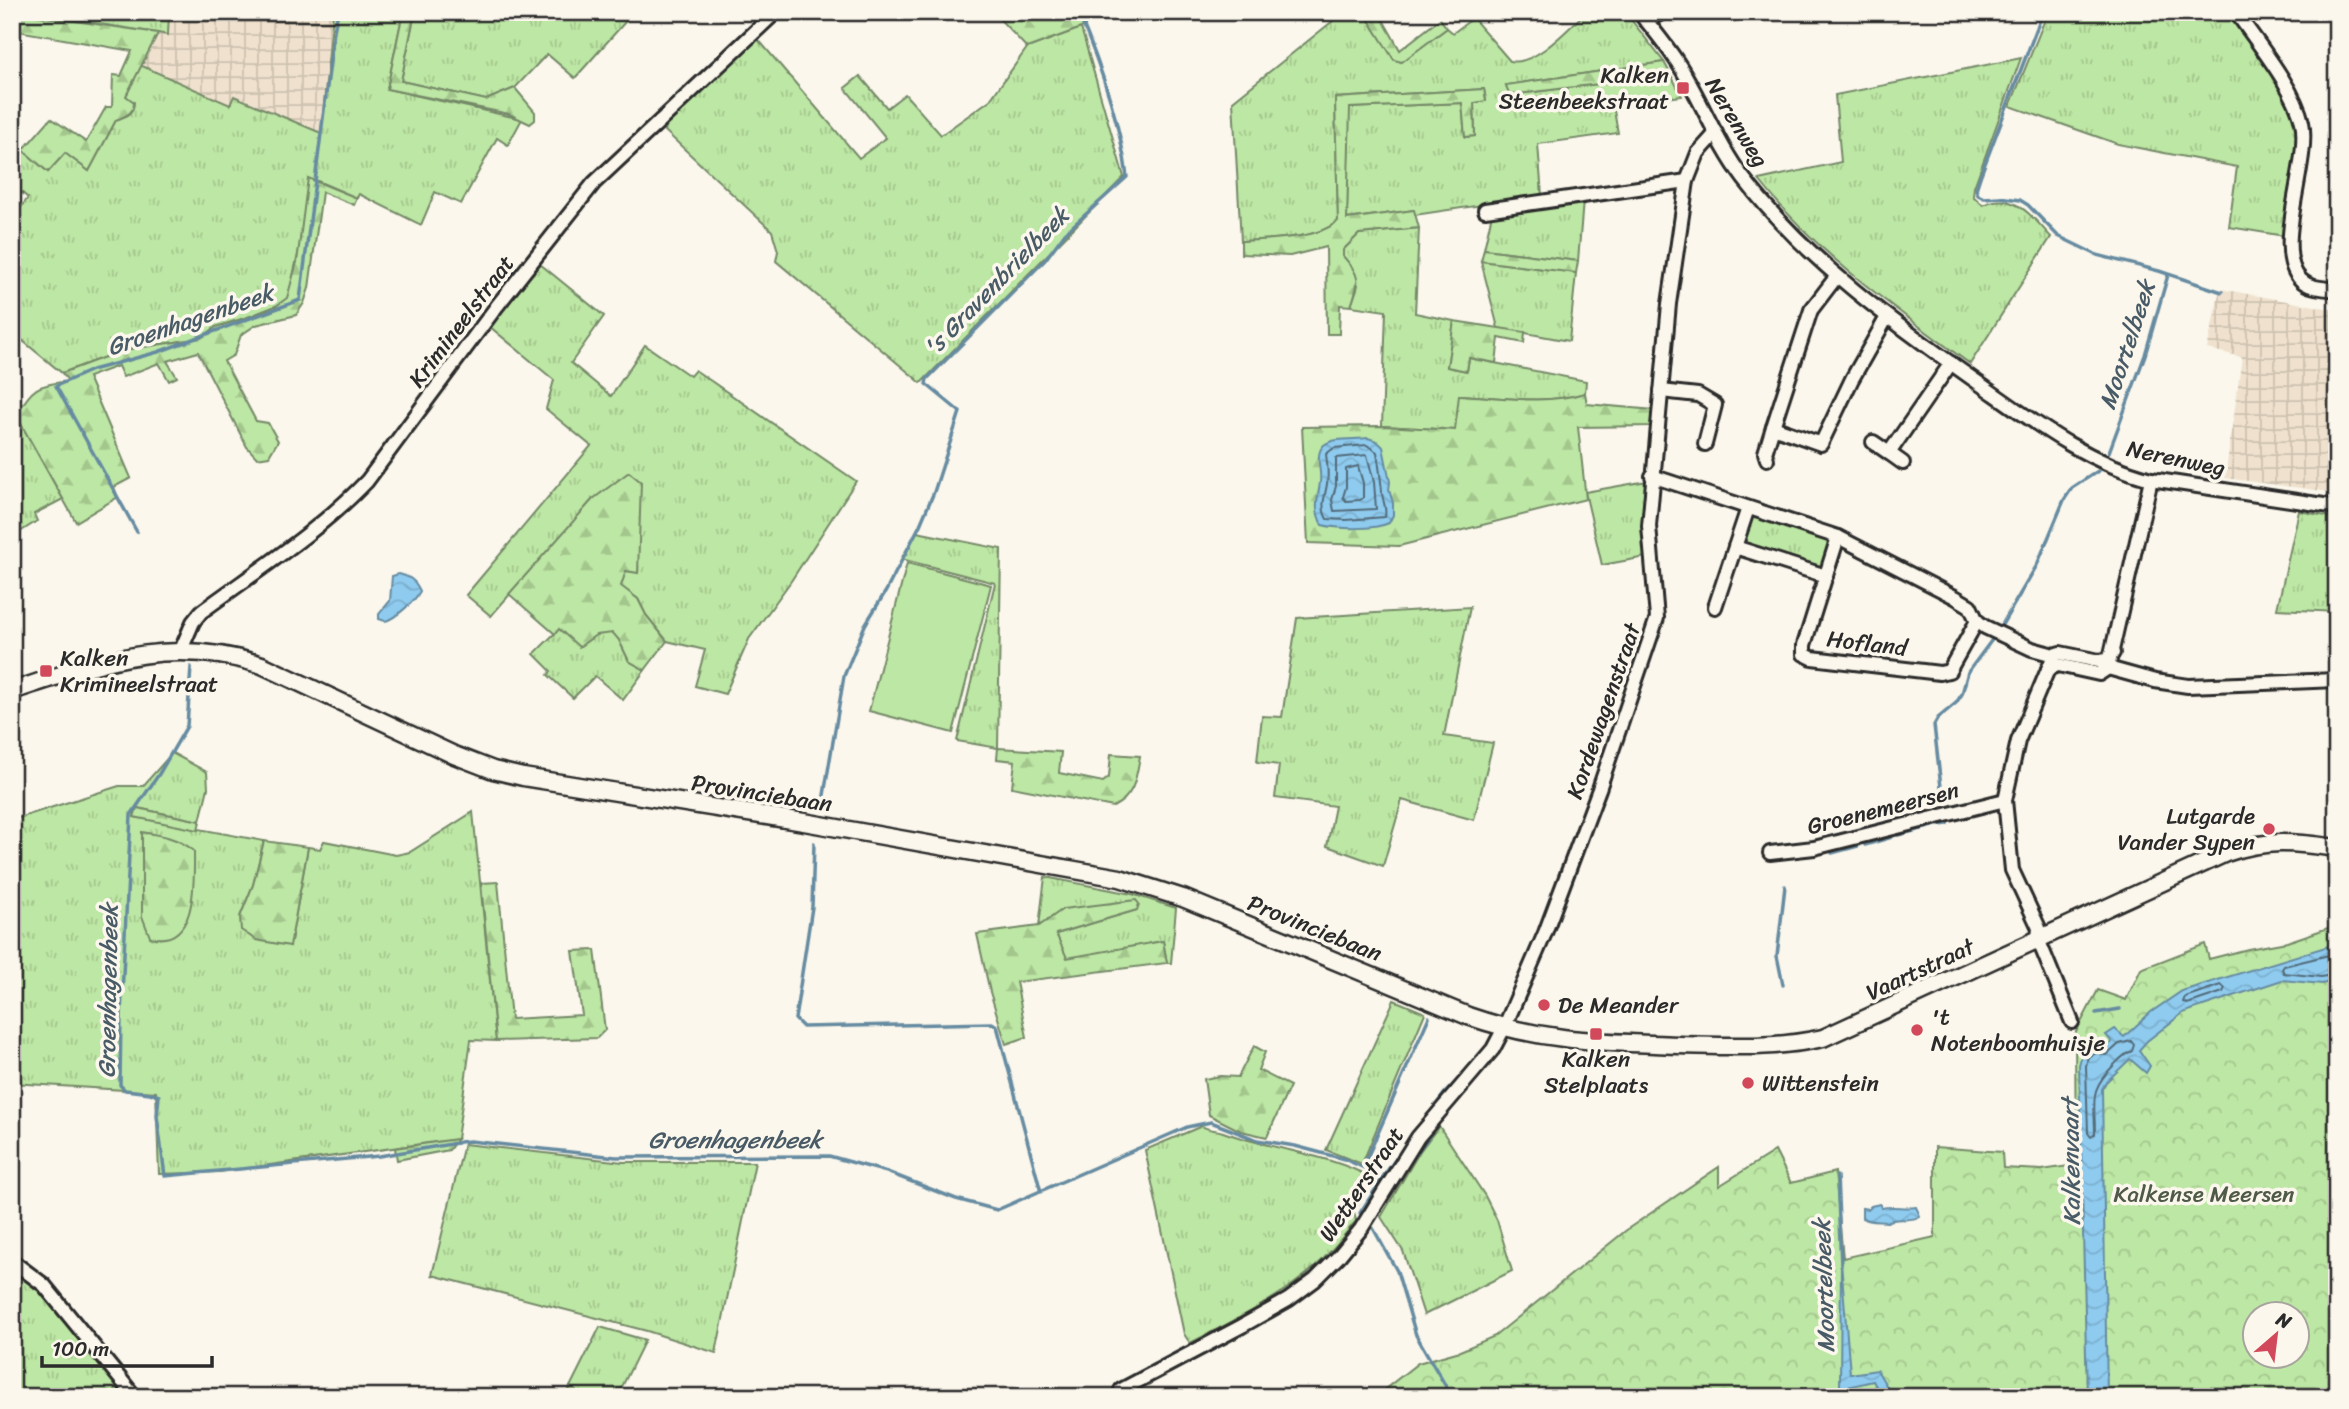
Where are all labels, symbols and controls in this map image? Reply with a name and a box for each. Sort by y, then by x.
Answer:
place label: Kalken Steenbeekstraat [1499,55,1670,122]
street label: Nerenweg [1693,69,1780,176]
marker: Kalken Steenbeekstraat [1675,80,1691,96]
water label: 's Gravenbrielbeek [912,195,1081,368]
street label: Krimineelstraat [397,246,525,397]
water label: Groenhagenbeek [101,271,282,368]
water label: Moortelbeek [2086,272,2169,415]
street label: Nerenweg [2123,428,2229,489]
street label: Kordewagenstraat [1554,616,1653,805]
street label: Hofland [1824,618,1911,669]
place label: Kalken Krimineelstraat [60,638,218,705]
marker: Kalken Krimineelstraat [38,663,54,679]
street label: Provinciebaan [689,762,836,825]
street label: Groenemeersen [1803,770,1964,847]
place label: Lutgarde Vander Sypen [2118,796,2256,863]
marker: Lutgarde Vander Sypen [2261,821,2277,837]
street label: Provinciebaan [1241,883,1389,974]
water label: Groenhagenbeek [85,901,131,1078]
street label: Vaartstraat [1859,926,1983,1013]
place label: De Meander [1558,985,1680,1026]
marker: De Meander [1536,997,1552,1013]
place label: 't Notenboomhuisje [1931,997,2106,1064]
marker: 't Notenboomhuisje [1909,1022,1925,1038]
marker: Kalken Stelplaats [1588,1026,1604,1042]
place label: Kalken Stelplaats [1544,1039,1649,1106]
place label: Wittenstein [1762,1063,1879,1104]
marker: Wittenstein [1740,1075,1756,1091]
water label: Kalkenvaart [2049,1094,2093,1226]
street label: Wetterstraat [1307,1118,1415,1251]
water label: Groenhagenbeek [648,1119,825,1161]
park label: Kalkense Meersen [2113,1174,2295,1215]
water label: Moortelbeek [1801,1215,1847,1353]
north arrow [2240,1300,2310,1370]
text: N [2269,1302,2298,1338]
scale bar [42,1325,212,1369]
text: 100 m [52,1330,109,1368]

